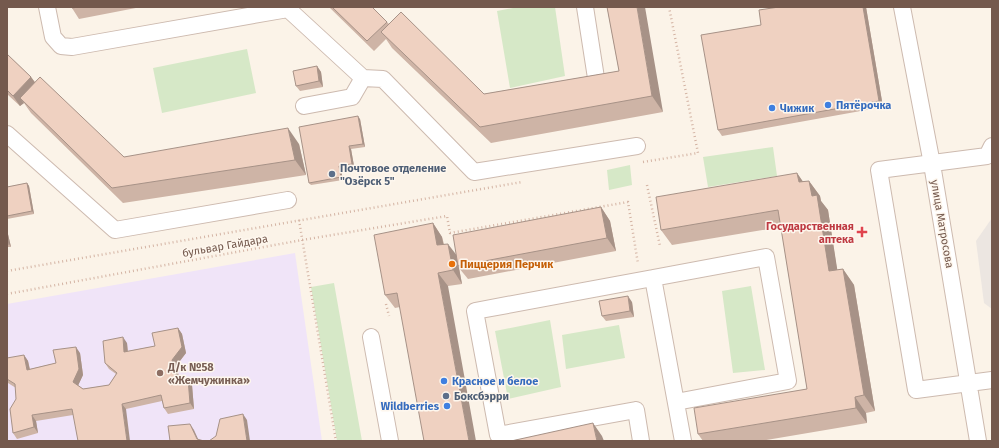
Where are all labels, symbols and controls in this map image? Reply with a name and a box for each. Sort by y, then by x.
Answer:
place label: Пятёрочка [836,99,891,112]
marker: Пятёрочка [823,100,833,110]
place label: Чижик [780,102,815,115]
marker: Чижик [767,103,777,113]
place label: Почтовое отделение "Озёрск 5" [340,162,446,188]
marker: Почтовое отделение "Озёрск 5" [327,169,337,179]
street label: улица Матросова [928,179,956,269]
place label: Государственная аптека [766,220,854,246]
marker: Государственная аптека [857,227,867,237]
street label: бульвар Гайдара [181,232,269,260]
place label: Пиццерия Перчик [460,258,554,271]
marker: Пиццерия Перчик [447,259,457,269]
place label: Д/к №58 «Жемчужинка» [167,361,250,387]
marker: Д/к №58 «Жемчужинка» [155,368,165,378]
place label: Красное и белое [452,375,538,388]
marker: Красное и белое [439,376,449,386]
place label: Боксбэрри [454,390,509,403]
marker: Боксбэрри [441,391,451,401]
place label: Wildberries [381,400,440,413]
marker: Wildberries [442,401,452,411]

